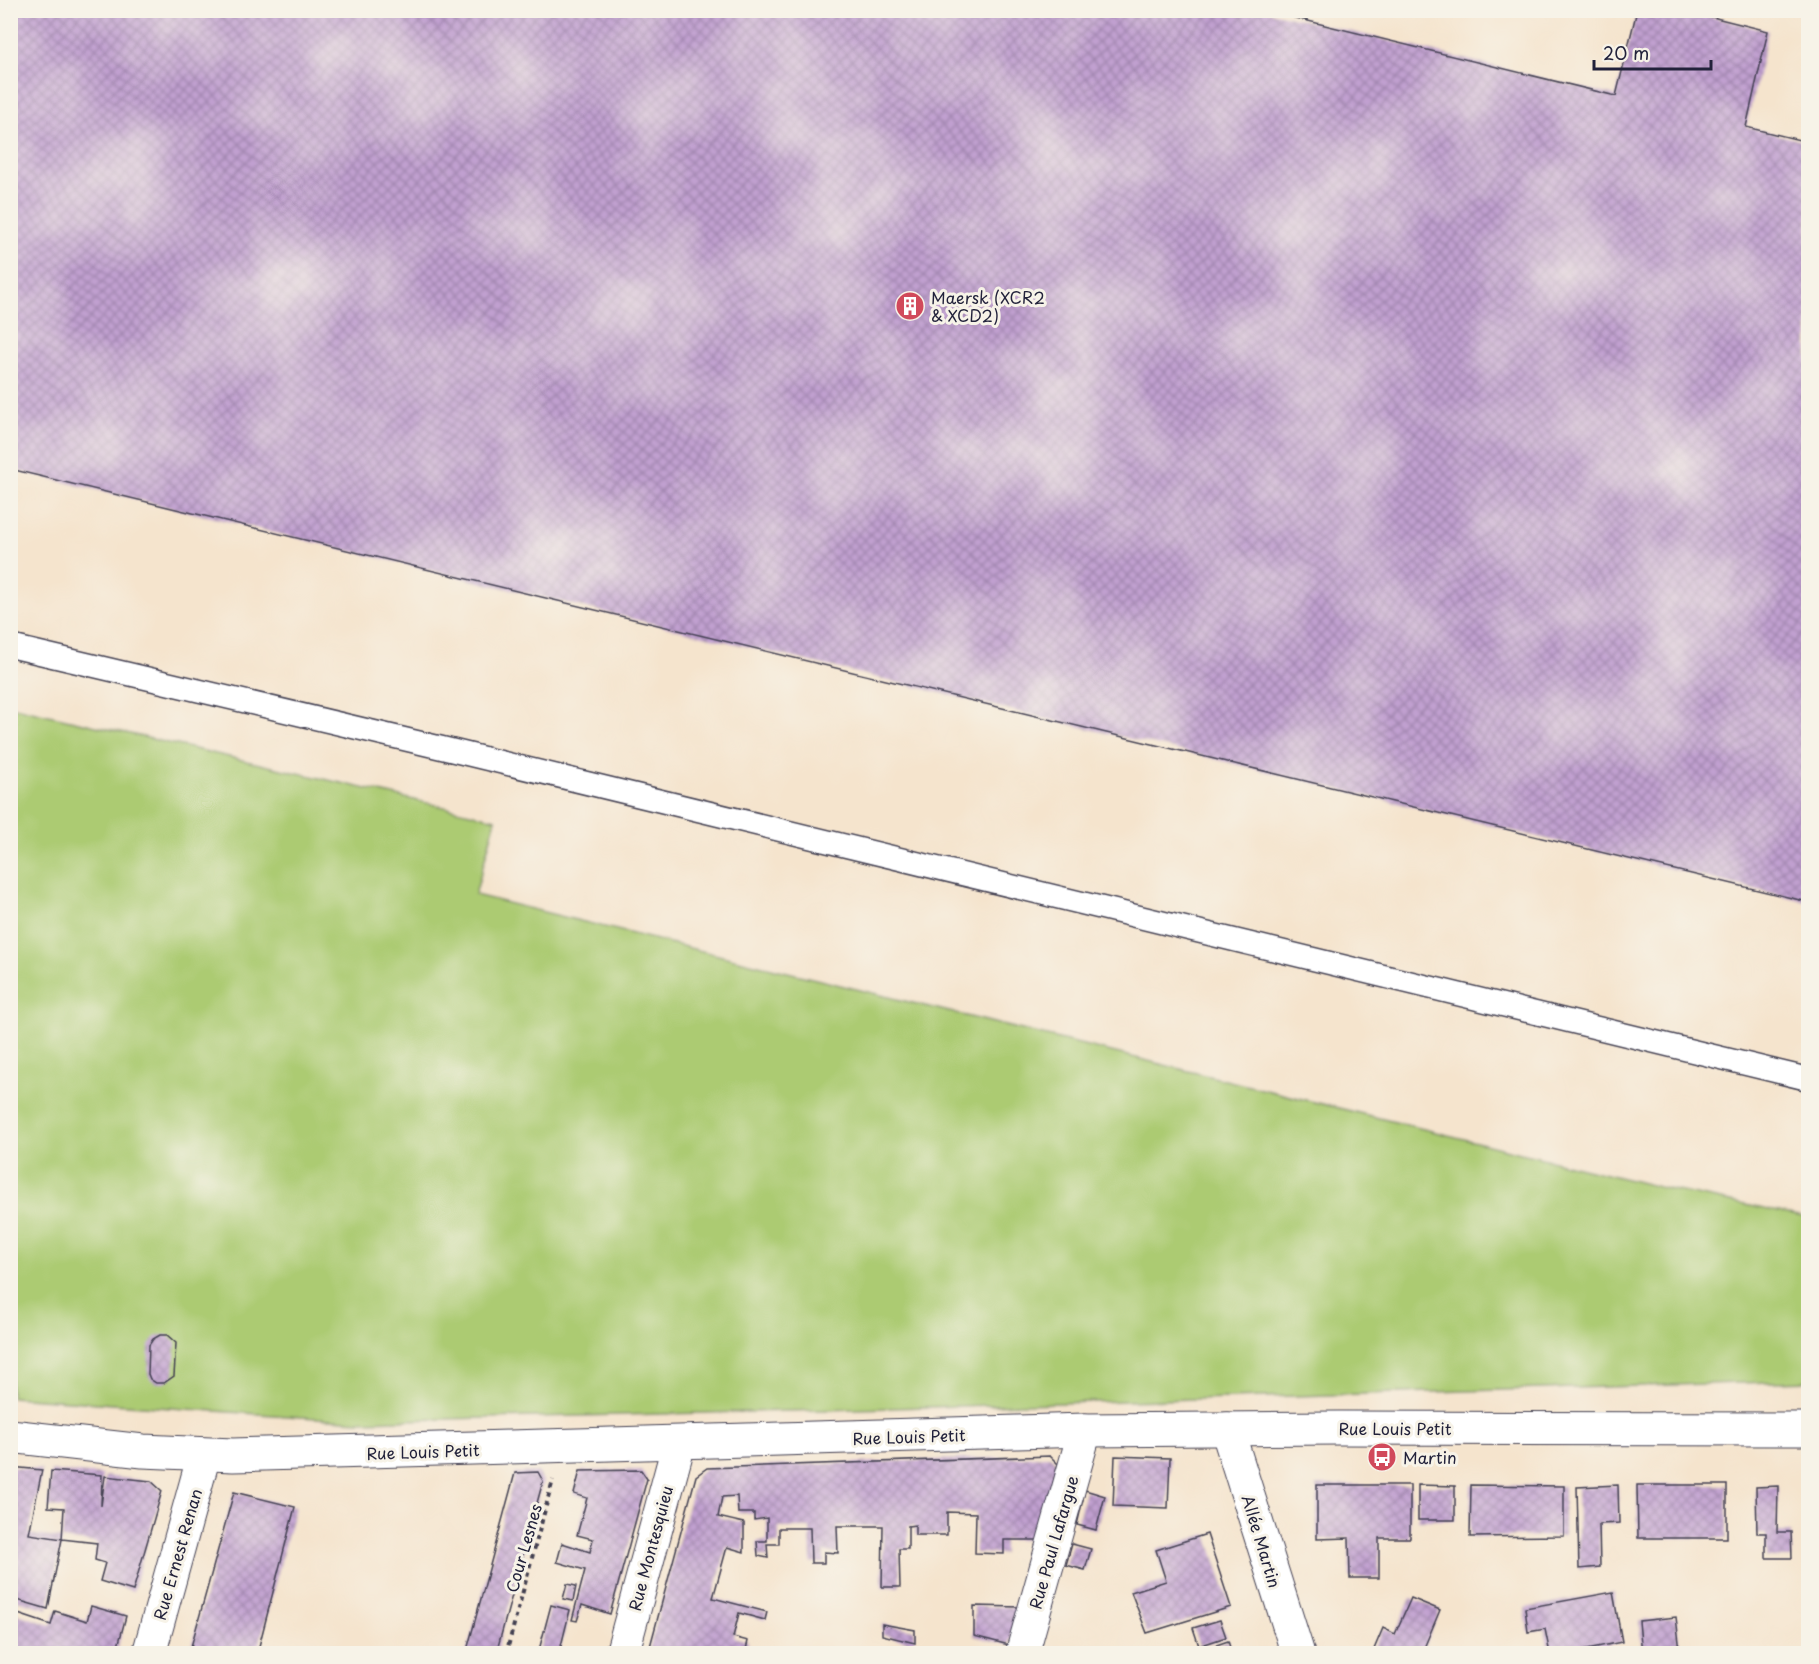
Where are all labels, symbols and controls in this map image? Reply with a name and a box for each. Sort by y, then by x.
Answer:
scale bar [1594,33,1711,71]
text: 20 m [1603,39,1649,66]
place label: Maersk (XCR2 & XCD2) [931,285,1045,327]
building icon: Maersk (XCR2 & XCD2) [894,290,926,322]
street label: Rue Louis Petit [1339,1416,1452,1440]
street label: Rue Louis Petit [852,1422,966,1450]
street label: Rue Louis Petit [366,1437,480,1465]
bus stop icon: Martin [1366,1441,1398,1473]
place label: Martin [1403,1445,1457,1469]
street label: Rue Paul Lafargue [1022,1472,1084,1612]
street label: Rue Montesquieu [622,1483,678,1613]
street label: Rue Ernest Renan [147,1485,207,1623]
street label: Allée Martin [1237,1492,1287,1590]
street label: Cour Lesnes [499,1501,547,1595]

